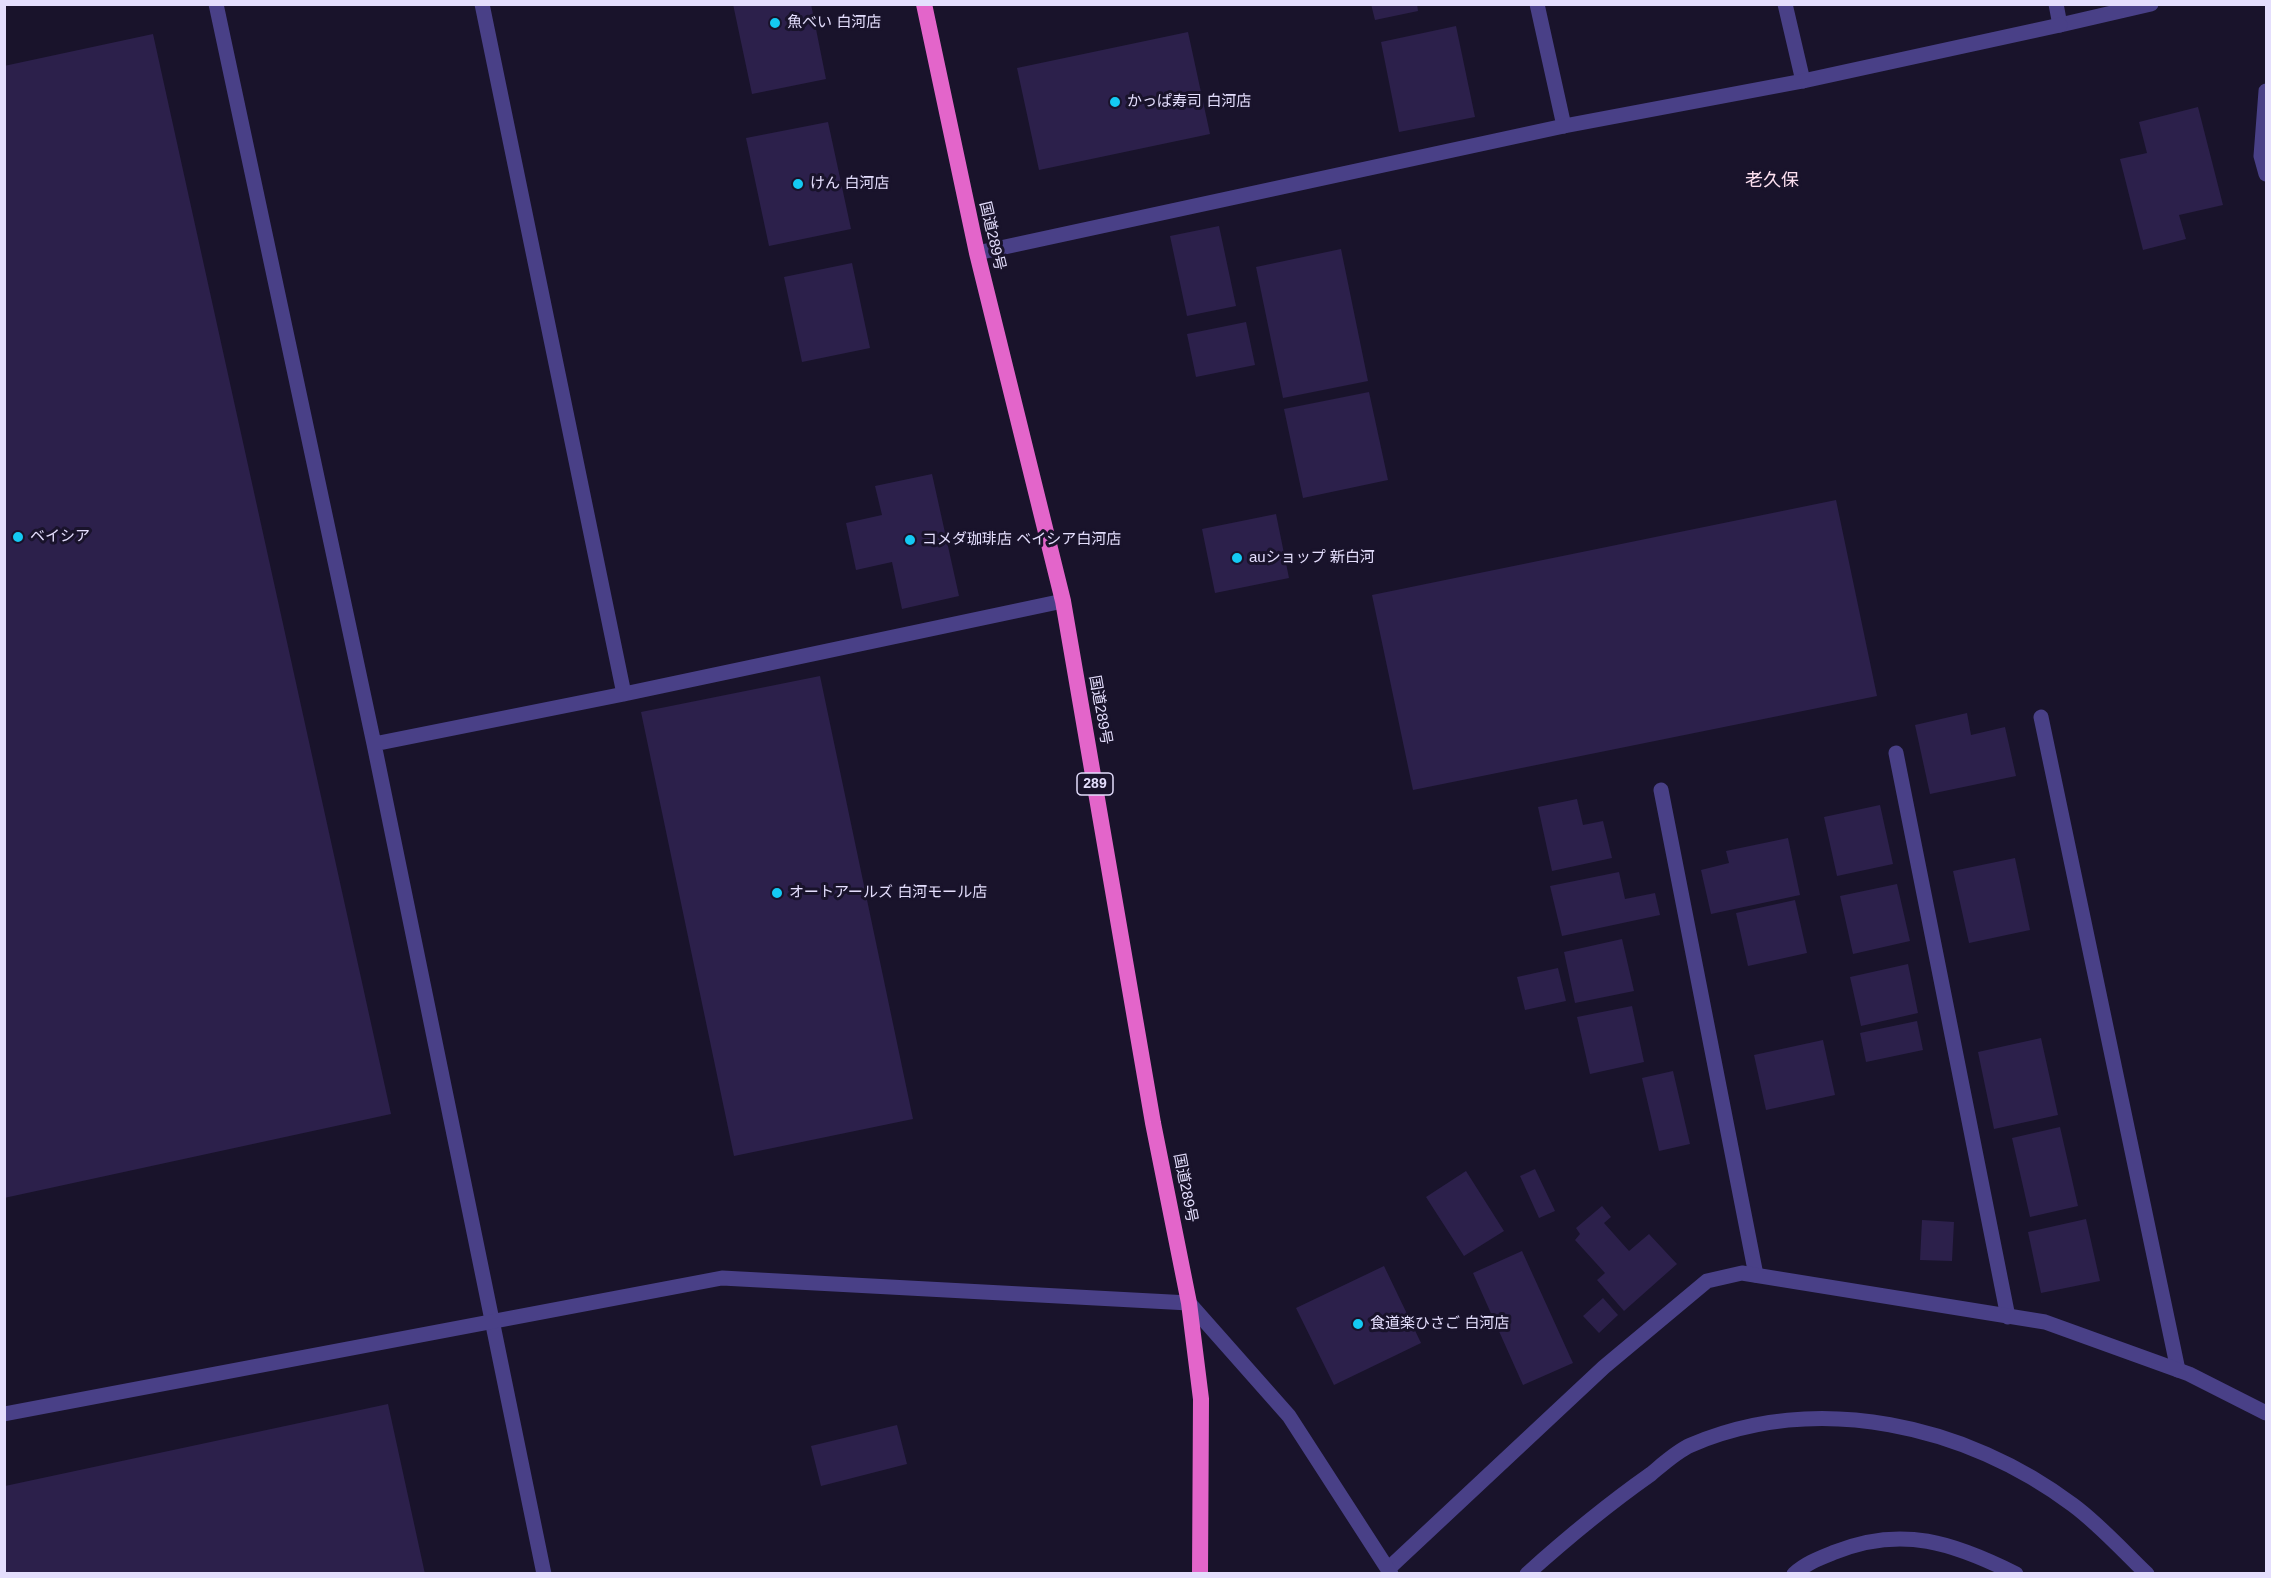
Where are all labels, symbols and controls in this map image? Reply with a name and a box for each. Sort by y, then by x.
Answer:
place label: 魚べい 白河店 [787,14,881,32]
marker: 魚べい 白河店 [768,16,782,30]
place label: かっぱ寿司 白河店 [1127,93,1251,111]
marker: かっぱ寿司 白河店 [1108,95,1122,109]
district label: 老久保 [1745,170,1799,192]
place label: けん 白河店 [810,175,889,193]
marker: けん 白河店 [791,177,805,191]
street label: 国道289号 [975,200,1009,272]
place label: ベイシア [30,528,90,546]
marker: ベイシア [11,530,25,544]
place label: コメダ珈琲店 ベイシア白河店 [922,531,1121,549]
marker: コメダ珈琲店 ベイシア白河店 [903,533,917,547]
place label: auショップ 新白河 [1249,549,1375,567]
marker: auショップ 新白河 [1230,551,1244,565]
street label: 国道289号 [1085,674,1115,746]
road number: 289 [1077,773,1113,795]
place label: オートアールズ 白河モール店 [789,884,987,902]
marker: オートアールズ 白河モール店 [770,886,784,900]
street label: 国道289号 [1169,1152,1201,1224]
place label: 食道楽ひさご 白河店 [1370,1315,1509,1333]
marker: 食道楽ひさご 白河店 [1351,1317,1365,1331]

